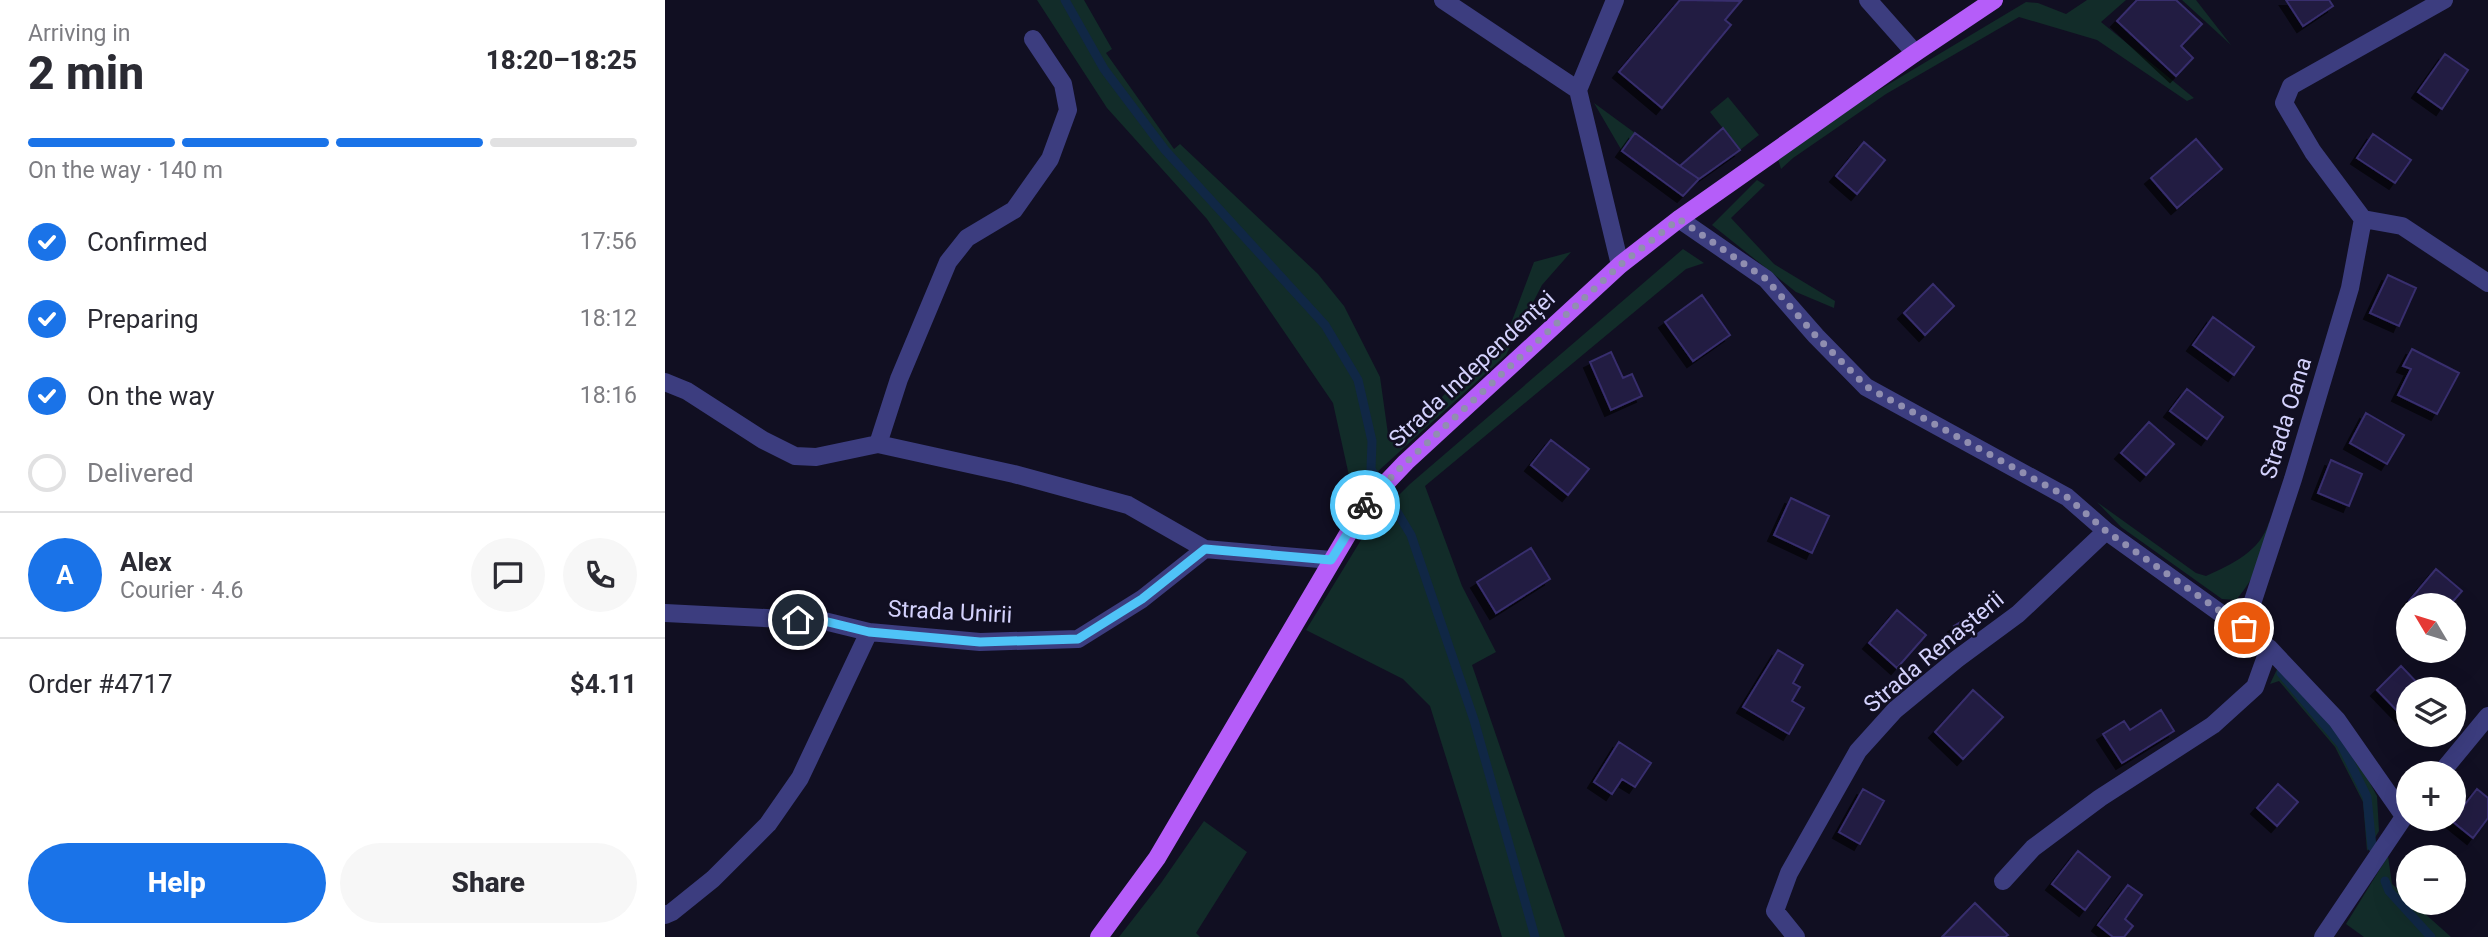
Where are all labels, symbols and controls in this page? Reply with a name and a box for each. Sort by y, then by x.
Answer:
text: Arriving in [28,20,131,47]
text: 18:20–18:25 [486,45,637,75]
text: 2 min [28,46,144,100]
text: On the way · 140 m [28,157,223,184]
icon: check [28,223,66,261]
text: Confirmed [87,227,208,257]
text: 17:56 [580,228,637,255]
street label: Strada Independenței [1383,285,1561,453]
icon: check [28,300,66,338]
text: Preparing [87,304,199,334]
text: 18:12 [580,305,637,332]
street label: Strada Oana [2255,354,2317,482]
icon: check [28,377,66,415]
text: On the way [87,381,215,411]
text: 18:16 [580,382,637,409]
text: Delivered [87,458,194,488]
courier [1330,470,1400,540]
icon: bike [1346,486,1384,524]
button: chat [471,538,545,612]
button: phone [563,538,637,612]
text: Alex [120,547,172,577]
text: A [56,560,74,590]
text: Courier · 4.6 [120,577,243,604]
street label: Strada Renașterii [1859,586,2009,718]
pin [768,590,828,650]
north arrow [2396,593,2466,663]
map controls [2396,593,2466,915]
street label: Strada Unirii [887,595,1013,629]
pin [2214,598,2274,658]
icon: home [779,601,817,639]
icon: bag [2225,609,2263,647]
text: Order #4717 [28,669,173,699]
text: $4.11 [570,669,637,699]
button: layers [2396,677,2466,747]
button: + [2396,761,2466,831]
button: Help [28,843,326,923]
button: Share [340,843,637,923]
button: − [2396,845,2466,915]

